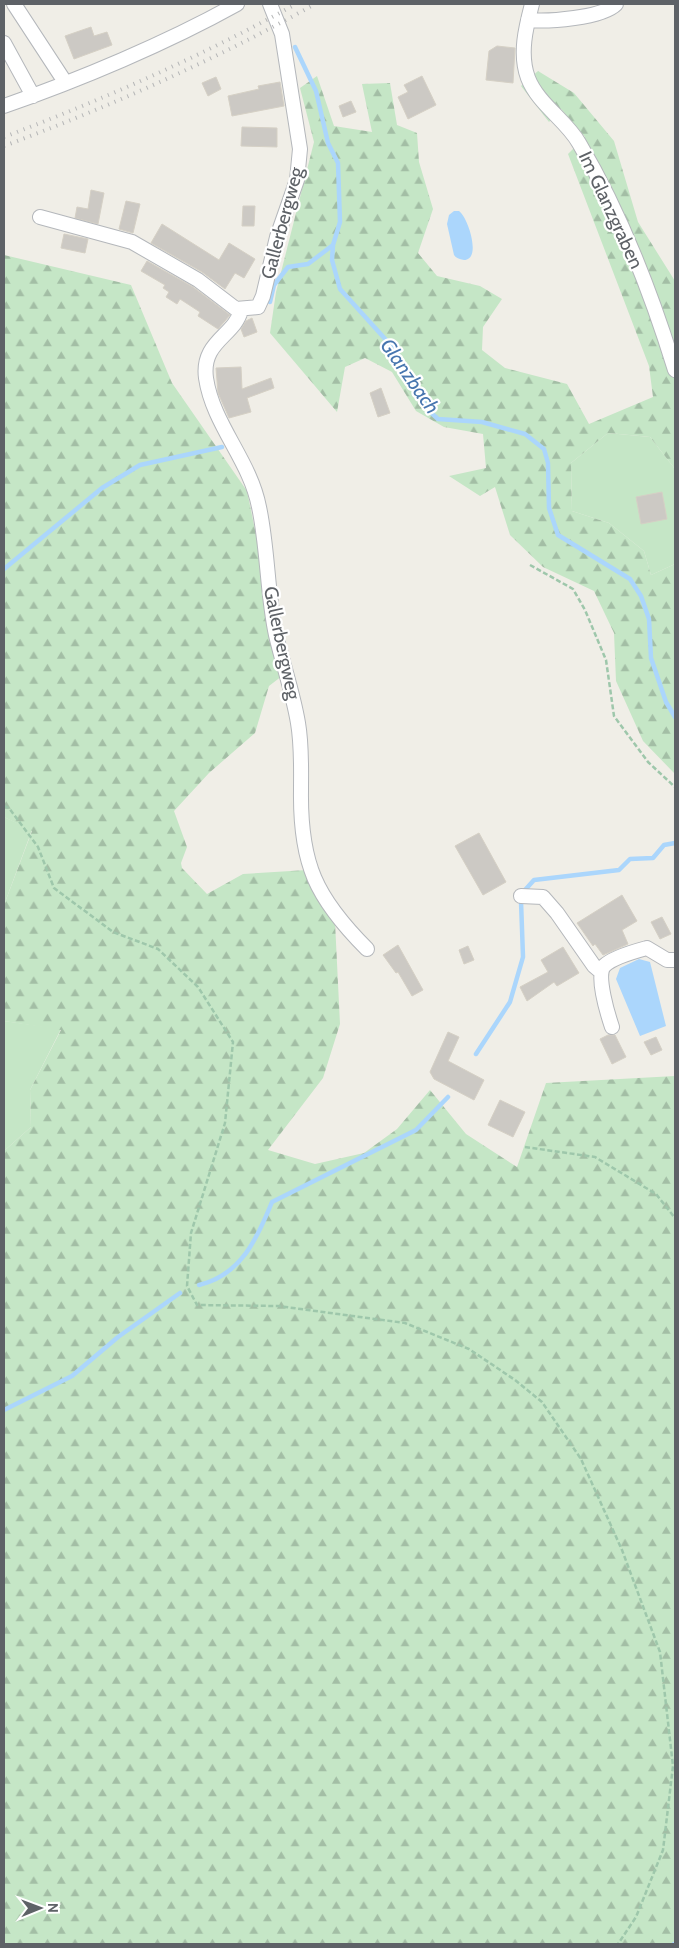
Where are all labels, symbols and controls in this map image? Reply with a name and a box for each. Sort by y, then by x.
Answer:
street label: Im Glanzgraben [574,148,648,272]
street label: Gallerbergweg [256,164,308,282]
water label: Glanzbach [375,334,445,418]
street label: Gallerbergweg [259,584,305,702]
north arrow [15,1883,65,1933]
text: N [44,1903,62,1913]

